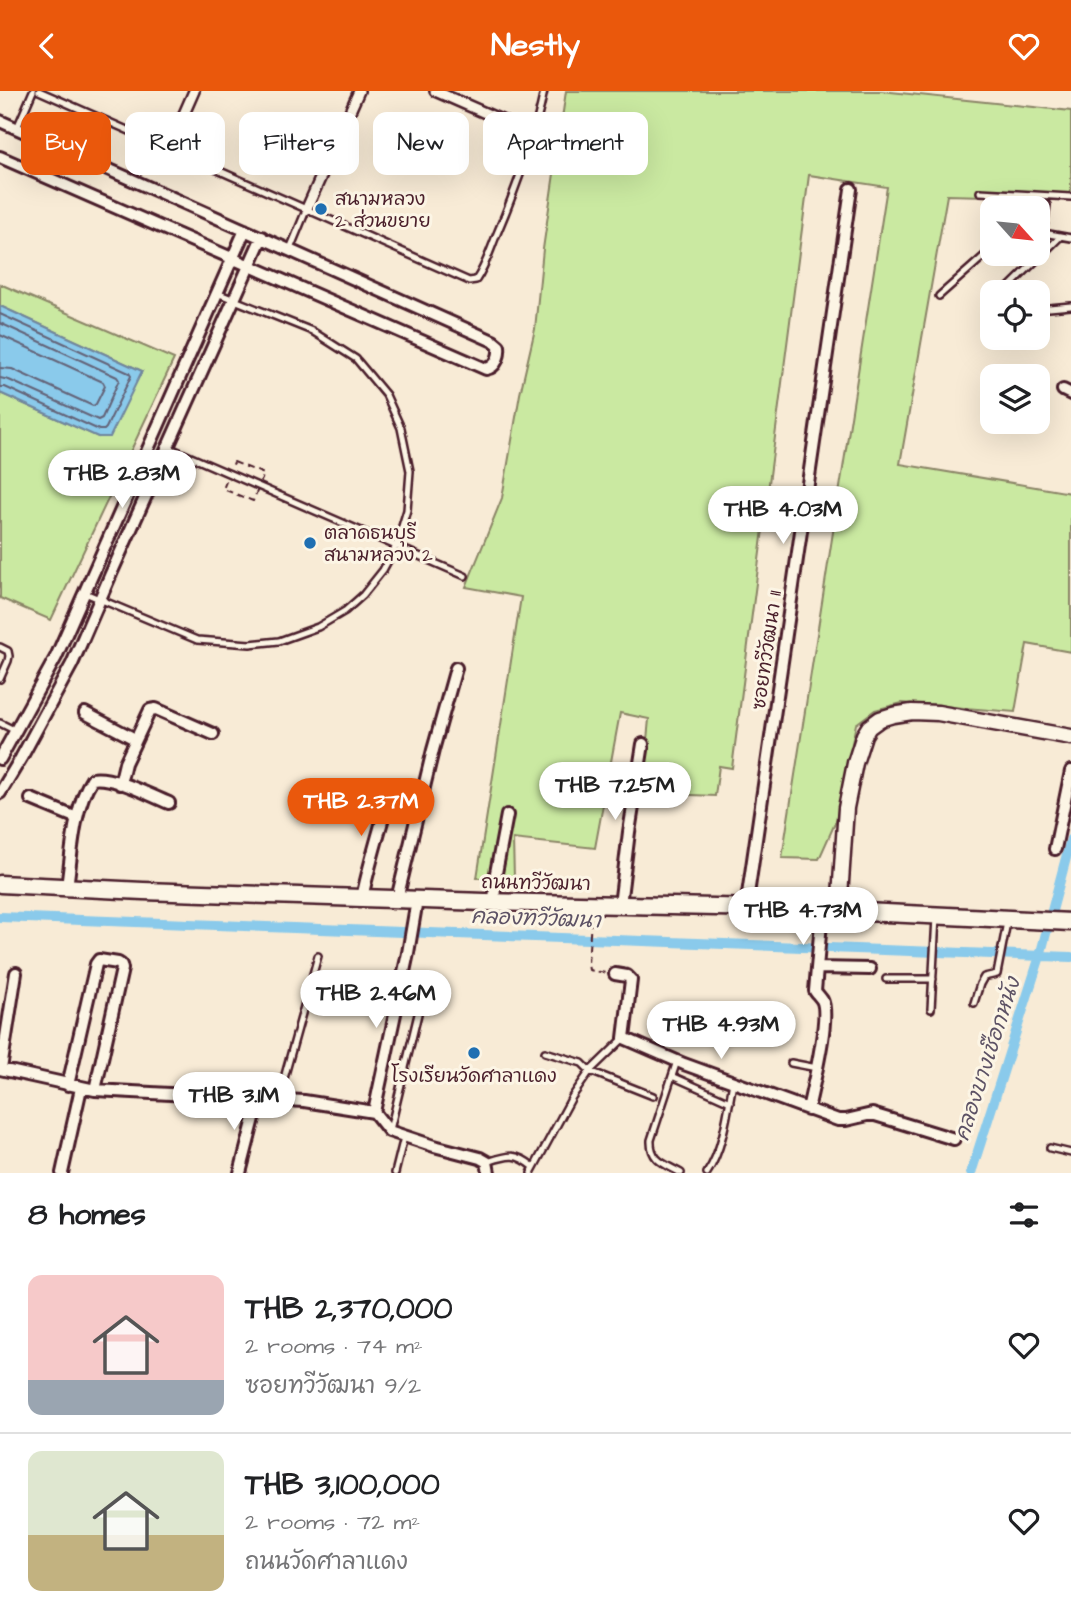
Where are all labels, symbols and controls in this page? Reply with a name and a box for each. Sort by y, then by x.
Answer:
text: Nestly [491,23,580,68]
icon: back [28,27,66,65]
icon: heart [1005,27,1043,65]
chip: Buy [21,112,111,175]
chip: Rent [125,112,225,175]
chip: Filters [239,112,359,175]
chip: New [373,112,469,175]
chip: Apartment [483,112,648,175]
place label: สนามหลวง 2 ส่วนขยาย [335,186,431,235]
north arrow [980,196,1050,266]
map controls [980,196,1050,434]
marker: สนามหลวง 2 ส่วนขยาย [313,201,329,217]
button: locate [980,280,1050,350]
button: layers [980,364,1050,434]
pin: THB 2.83M [42,451,202,510]
text: THB 2.83M [64,457,180,489]
pin: THB 4.03M [703,487,863,546]
text: THB 4.03M [724,493,842,525]
place label: ตลาดธนบุรี สนามหลวง 2 [324,520,433,569]
marker: ตลาดธนบุรี สนามหลวง 2 [302,535,318,551]
street label: ซอยทวีวัฒนา 11 [746,588,789,712]
pin: THB 7.25M [535,763,695,822]
text: THB 7.25M [555,769,675,801]
pin: THB 2.37M [281,779,441,838]
text: THB 2.37M [303,785,419,817]
street label: ถนนทวีวัฒนา [481,869,591,898]
pin: THB 4.73M [723,887,883,947]
text: THB 4.73M [744,894,862,926]
water label: คลองทวีวัฒนา [471,902,603,935]
pin: THB 2.46M [296,971,456,1030]
water label: คลองบางเชือกหนัง [947,971,1028,1145]
text: THB 2.46M [316,977,436,1009]
pin: THB 4.93M [641,1002,801,1061]
text: THB 4.93M [663,1008,779,1040]
marker: โรงเรียนวัดศาลาแดง [466,1045,482,1061]
place label: โรงเรียนวัดศาลาแดง [391,1063,557,1090]
pin: THB 3.1M [162,1073,306,1132]
text: THB 3.1M [189,1079,279,1111]
text: 8 homes [28,1194,146,1236]
icon: filters [1005,1196,1043,1234]
text: THB 2,370,000 [245,1288,452,1330]
icon: home [84,1303,168,1387]
icon: heart [1005,1326,1043,1364]
text: 2 rooms · 74 m² [245,1330,423,1362]
text: ซอยทวีวัฒนา 9/2 [245,1370,421,1402]
text: THB 3,100,000 [245,1464,440,1506]
icon: home [84,1479,168,1563]
icon: heart [1005,1502,1043,1540]
text: 2 rooms · 72 m² [245,1506,420,1538]
text: ถนนวัดศาลาแดง [245,1546,408,1578]

